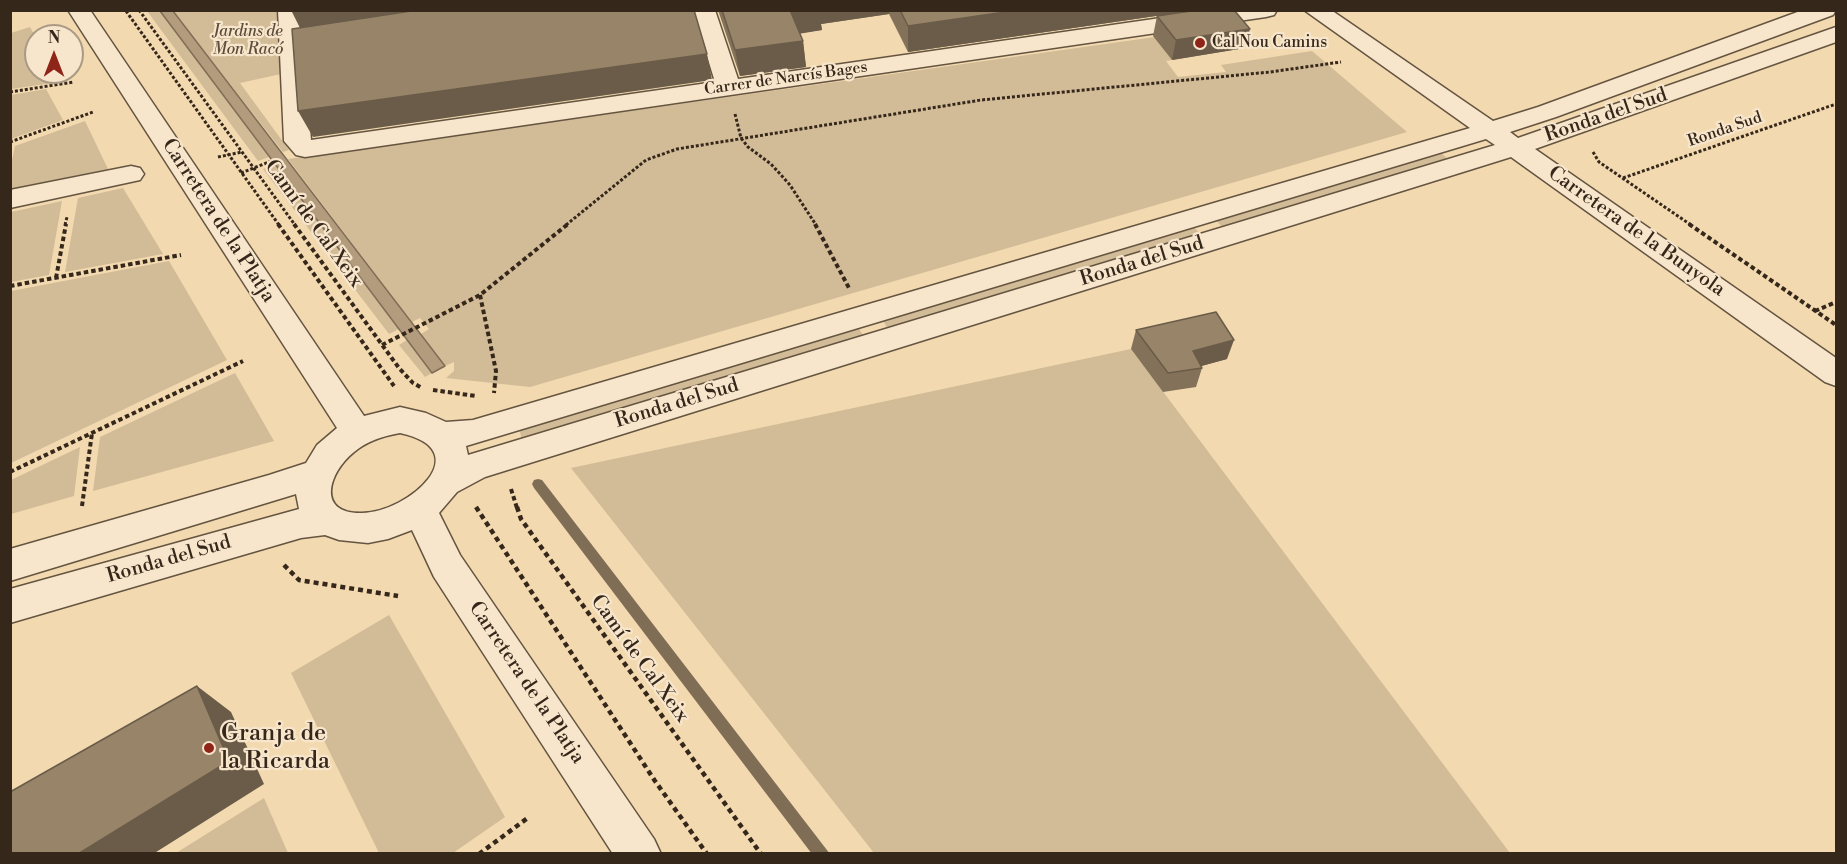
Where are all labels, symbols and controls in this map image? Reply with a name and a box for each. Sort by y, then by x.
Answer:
park label: Jardins de Mon Racó [213,22,283,60]
north arrow [24,24,84,84]
text: N [48,28,60,48]
place label: Cal Nou Camins [1212,33,1327,53]
marker: Cal Nou Camins [1193,36,1207,50]
street label: Carrer de Narcís Bages [703,58,869,100]
street label: Ronda del Sud [1542,84,1670,148]
street label: Ronda Sud [1685,108,1765,152]
street label: Carretera de la Platja [156,135,280,307]
street label: Camí de Cal Xeix [259,156,367,292]
street label: Carretera de la Bunyola [1543,162,1729,302]
street label: Ronda del Sud [1077,232,1207,292]
street label: Ronda del Sud [612,374,742,434]
street label: Ronda del Sud [104,531,234,589]
street label: Camí de Cal Xeix [585,591,693,727]
street label: Carretera de la Platja [463,597,589,769]
place label: Granja de la Ricarda [221,720,330,776]
marker: Granja de la Ricarda [202,741,216,755]

